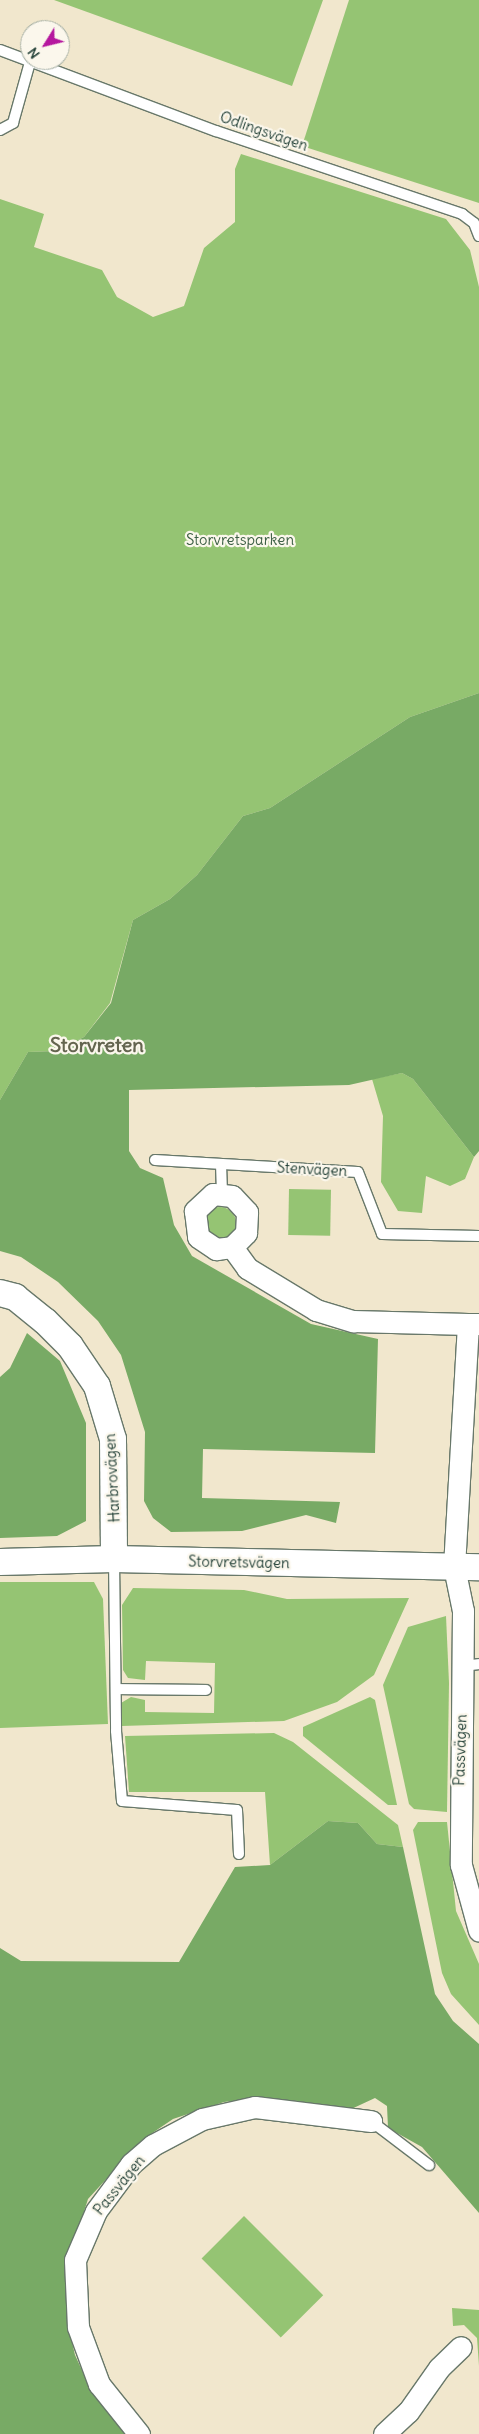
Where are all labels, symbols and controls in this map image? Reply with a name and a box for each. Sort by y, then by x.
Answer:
north arrow [20,20,70,70]
text: N [24,44,44,62]
street label: Odlingsvägen [218,108,310,154]
park label: Storvretsparken [186,531,294,549]
district label: Storvreten [50,1032,144,1056]
street label: Stenvägen [276,1158,348,1180]
street label: Harbrovägen [101,1433,123,1523]
street label: Storvretsvägen [188,1552,290,1572]
street label: Passvägen [450,1714,470,1786]
street label: Passvägen [89,2151,149,2219]

